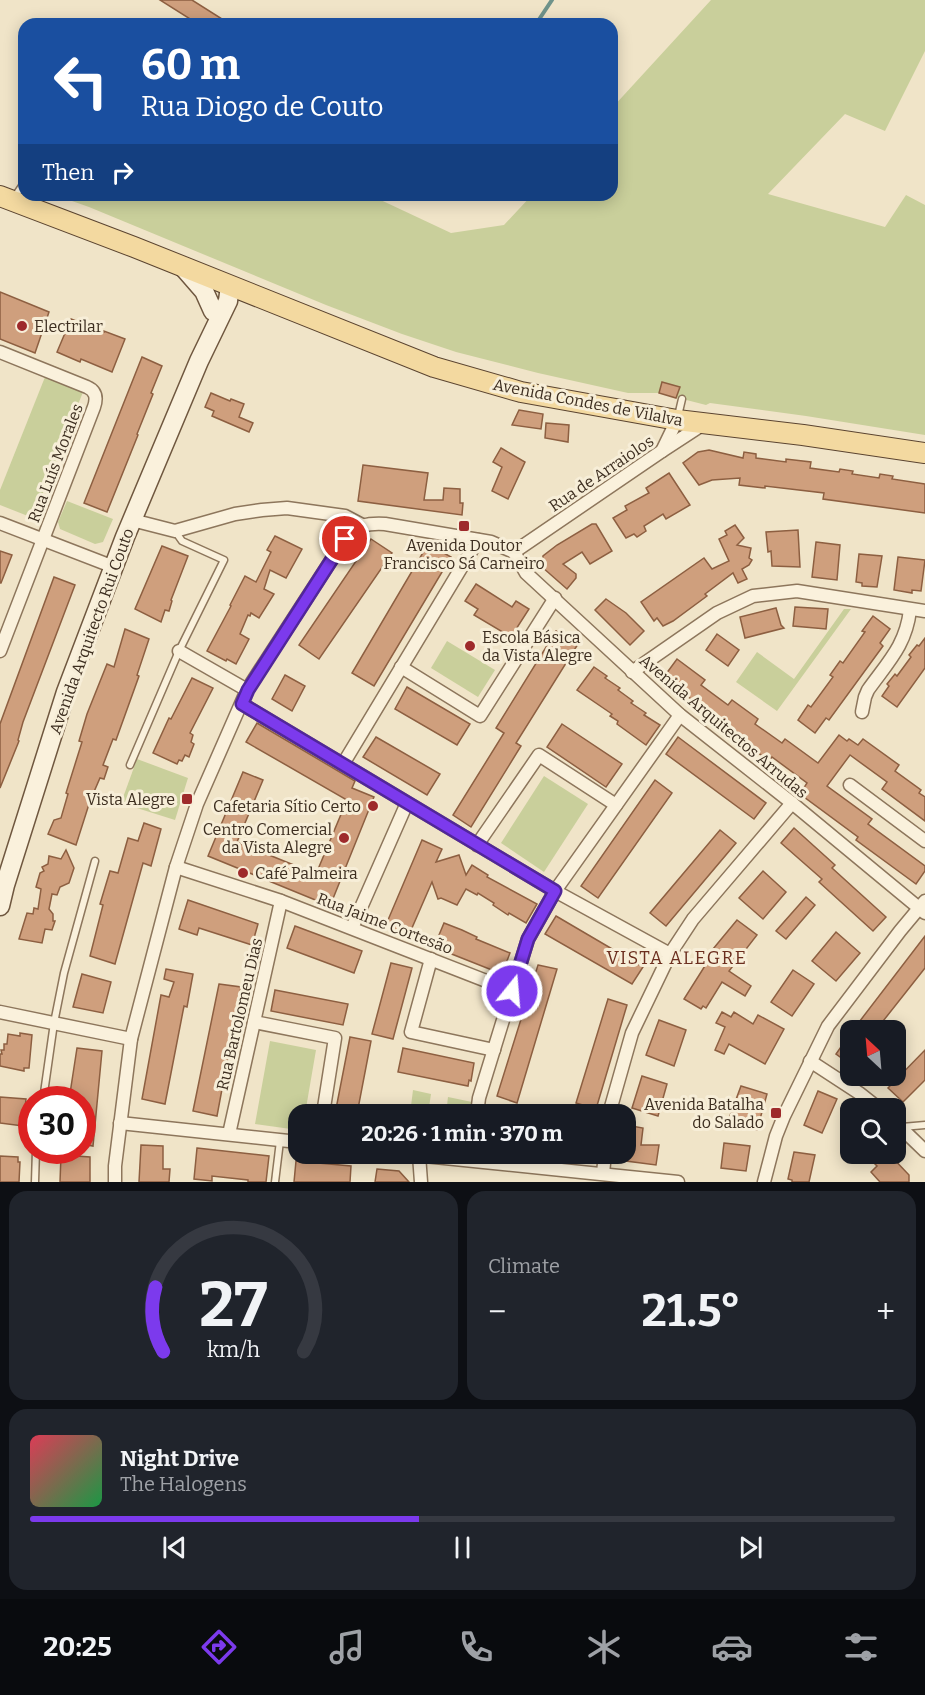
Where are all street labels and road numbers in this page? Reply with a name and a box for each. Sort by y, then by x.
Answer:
street label: Avenida Condes de Vilalva [491,375,685,430]
street label: Rua Luís Morales [24,401,87,525]
street label: Rua de Arraiolos [545,431,657,515]
street label: Avenida Arquitecto Rui Couto [45,526,138,737]
street label: Avenida Arquitectos Arrudas [636,650,812,802]
street label: Rua Jaime Cortesão [314,889,455,958]
street label: Rua Bartolomeu Dias [213,936,266,1092]

